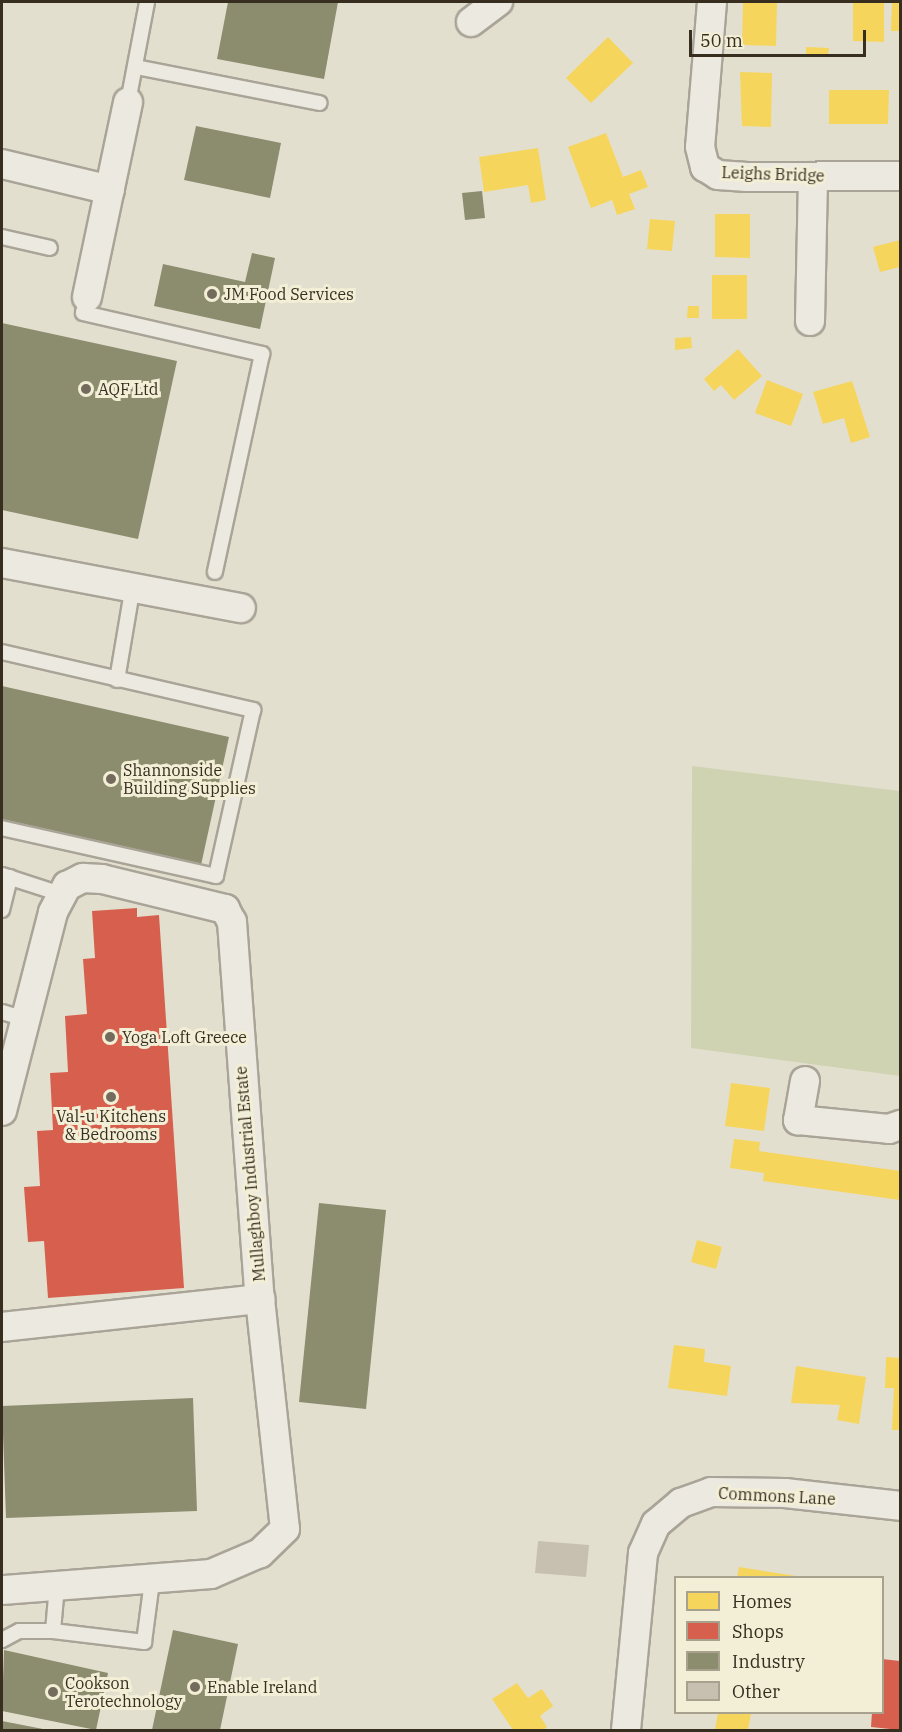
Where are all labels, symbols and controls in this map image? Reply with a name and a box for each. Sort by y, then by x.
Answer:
scale bar [692,18,869,56]
text: 50 m [700,29,743,52]
street label: Leighs Bridge [721,163,825,185]
place label: JM Food Services [224,284,354,304]
marker: JM Food Services [205,287,219,301]
place label: AQF Ltd [98,379,158,399]
marker: AQF Ltd [79,382,93,396]
place label: Shannonside Building Supplies [123,760,256,798]
marker: Shannonside Building Supplies [104,772,118,786]
place label: Yoga Loft Greece [122,1027,247,1047]
marker: Yoga Loft Greece [103,1030,117,1044]
street label: Mullaghboy Industrial Estate [231,1065,269,1283]
marker: Val-u Kitchens & Bedrooms [104,1090,118,1104]
place label: Val-u Kitchens & Bedrooms [56,1106,166,1144]
street label: Commons Lane [718,1483,836,1509]
legend [674,1576,884,1714]
text: Homes [732,1590,792,1613]
text: Shops [732,1620,784,1643]
text: Industry [732,1650,805,1673]
place label: Cookson Terotechnology [65,1673,182,1711]
place label: Enable Ireland [207,1677,317,1697]
marker: Enable Ireland [188,1680,202,1694]
text: Other [732,1680,780,1703]
marker: Cookson Terotechnology [46,1685,60,1699]

